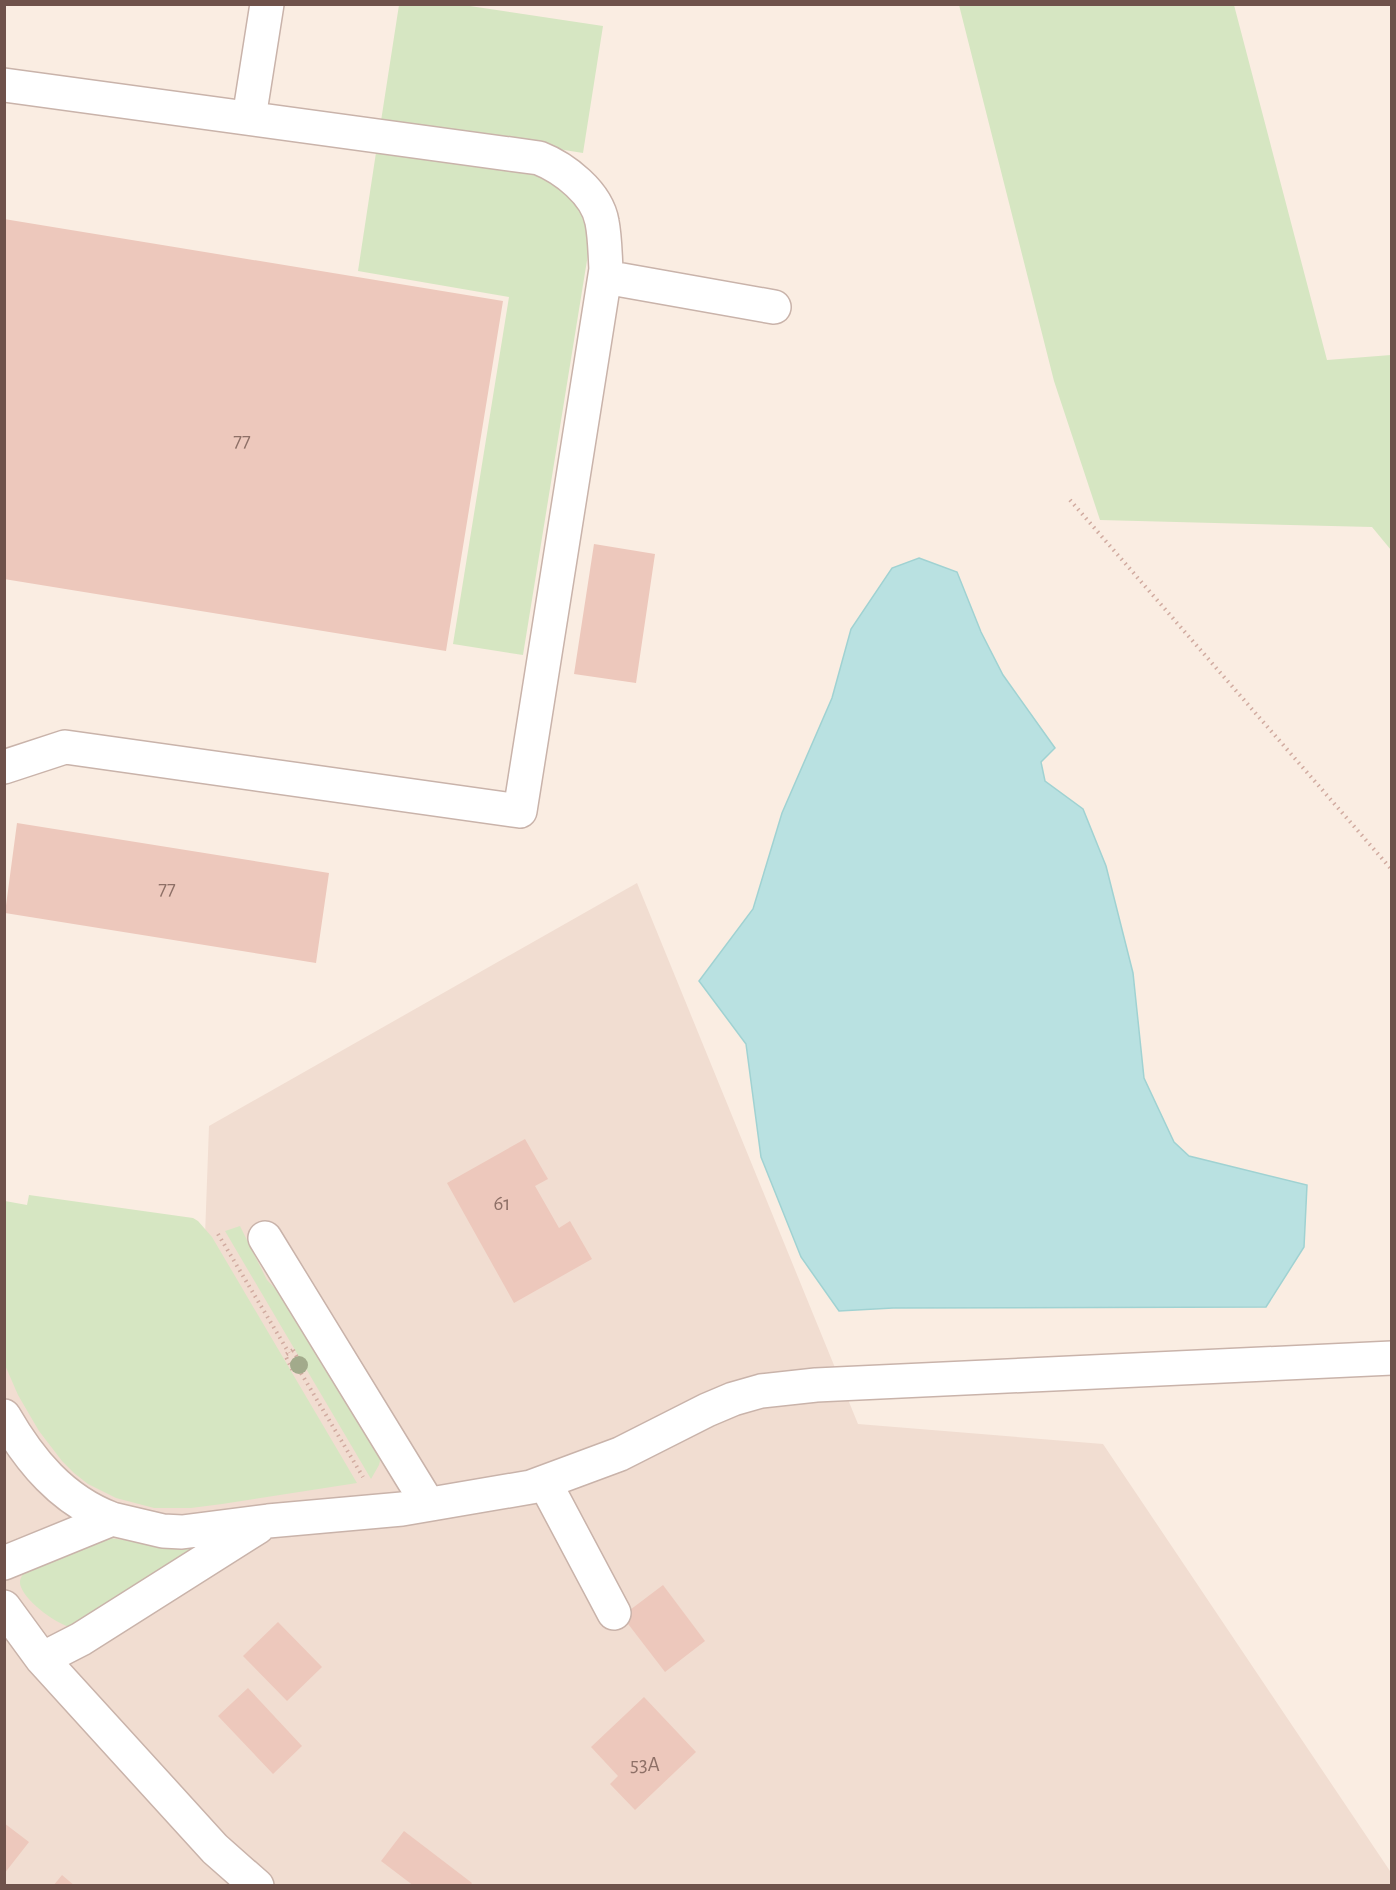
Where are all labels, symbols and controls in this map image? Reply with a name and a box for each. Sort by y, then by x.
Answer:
house number: 77 [233,430,251,451]
house number: 77 [158,878,176,899]
house number: 61 [493,1193,511,1214]
house number: 53А [630,1754,660,1775]

